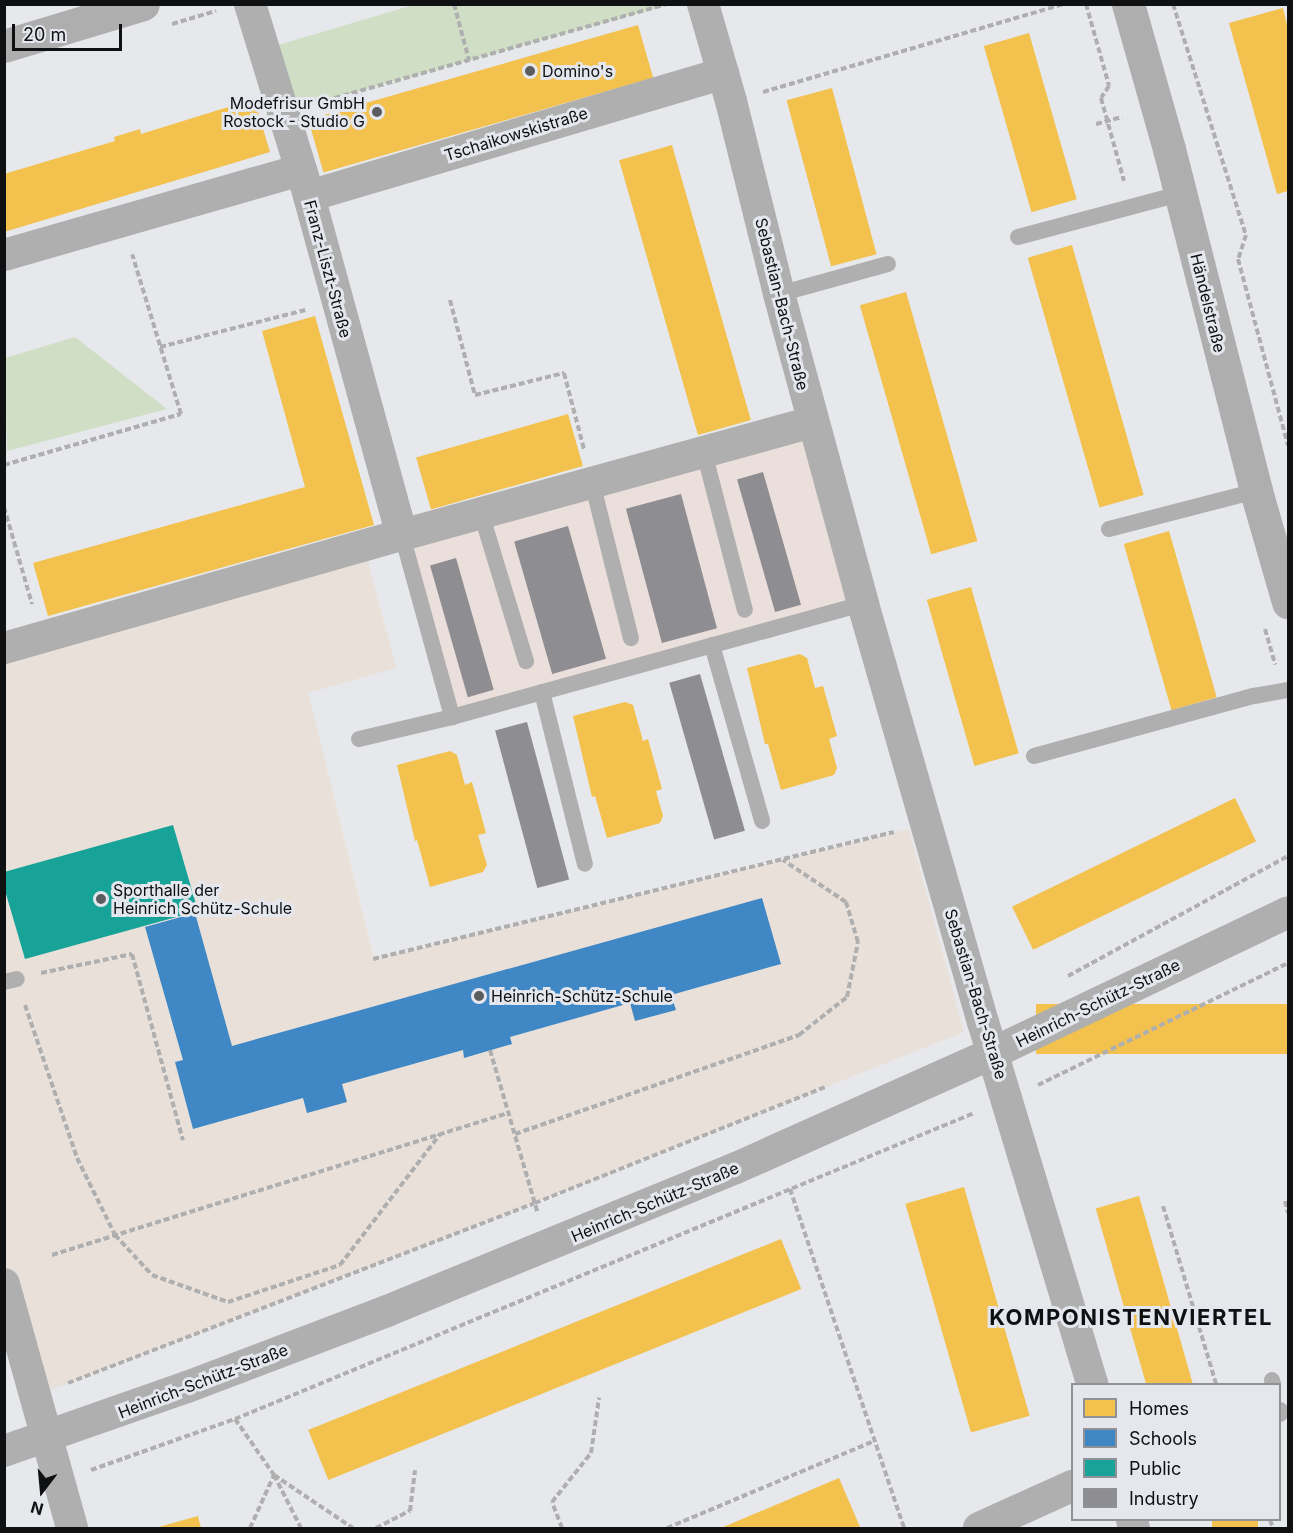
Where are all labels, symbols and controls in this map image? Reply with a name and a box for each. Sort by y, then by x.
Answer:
scale bar [15,12,124,50]
text: 20 m [23,24,66,45]
place label: Domino's [542,61,613,81]
marker: Domino's [523,64,537,78]
place label: Modefrisur GmbH Rostock - Studio G [223,93,365,131]
street label: Tschaikowskistraße [442,103,590,165]
marker: Modefrisur GmbH Rostock - Studio G [370,105,384,119]
street label: Franz-Liszt-Straße [300,198,356,340]
street label: Sebastian-Bach-Straße [751,216,813,392]
street label: Händelstraße [1186,252,1230,354]
place label: Sporthalle der Heinrich Schütz-Schule [113,880,292,918]
marker: Sporthalle der Heinrich Schütz-Schule [94,892,108,906]
street label: Sebastian-Bach-Straße [941,907,1011,1081]
street label: Heinrich-Schütz-Straße [1013,955,1183,1051]
place label: Heinrich-Schütz-Schule [491,986,673,1006]
marker: Heinrich-Schütz-Schule [472,989,486,1003]
street label: Heinrich-Schütz-Straße [568,1158,742,1246]
district label: KOMPONISTENVIERTEL [989,1305,1273,1331]
street label: Heinrich-Schütz-Straße [115,1340,291,1422]
legend [1071,1383,1281,1521]
text: Homes [1129,1398,1189,1419]
text: Schools [1129,1428,1197,1449]
text: Public [1129,1458,1181,1479]
north arrow [12,1461,72,1521]
text: Industry [1129,1488,1199,1509]
text: N [28,1497,46,1520]

